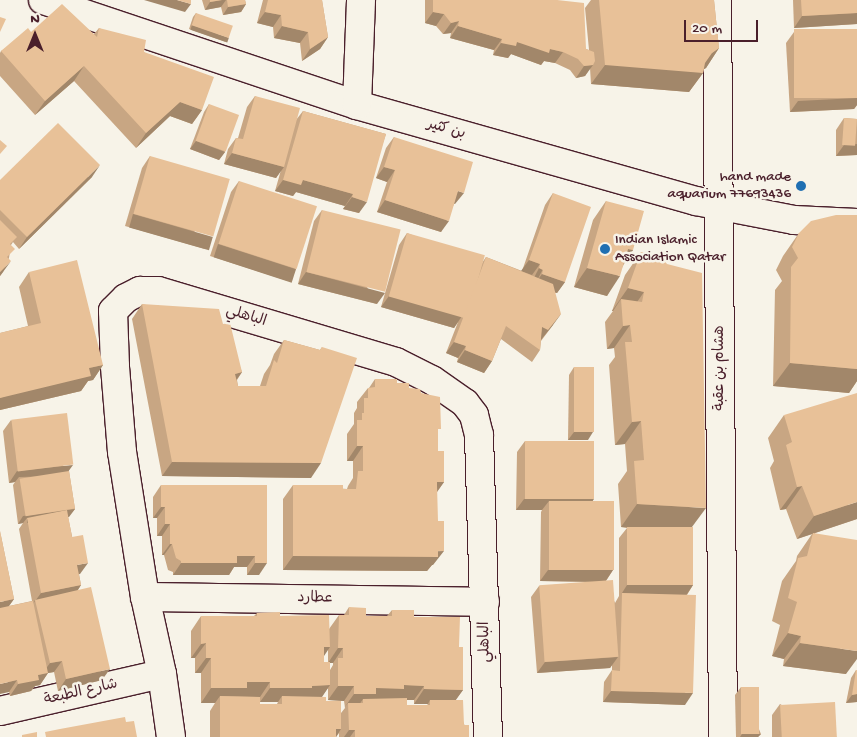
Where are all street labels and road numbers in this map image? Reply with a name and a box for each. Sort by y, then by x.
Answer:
street label: بن كثير [425,116,467,144]
street label: الباهلي [224,302,268,332]
street label: هشام بن عقبة [712,325,730,411]
street label: عطارد [297,590,333,608]
street label: الباهلي [477,621,495,663]
street label: شارع الطبعة [42,676,120,710]

